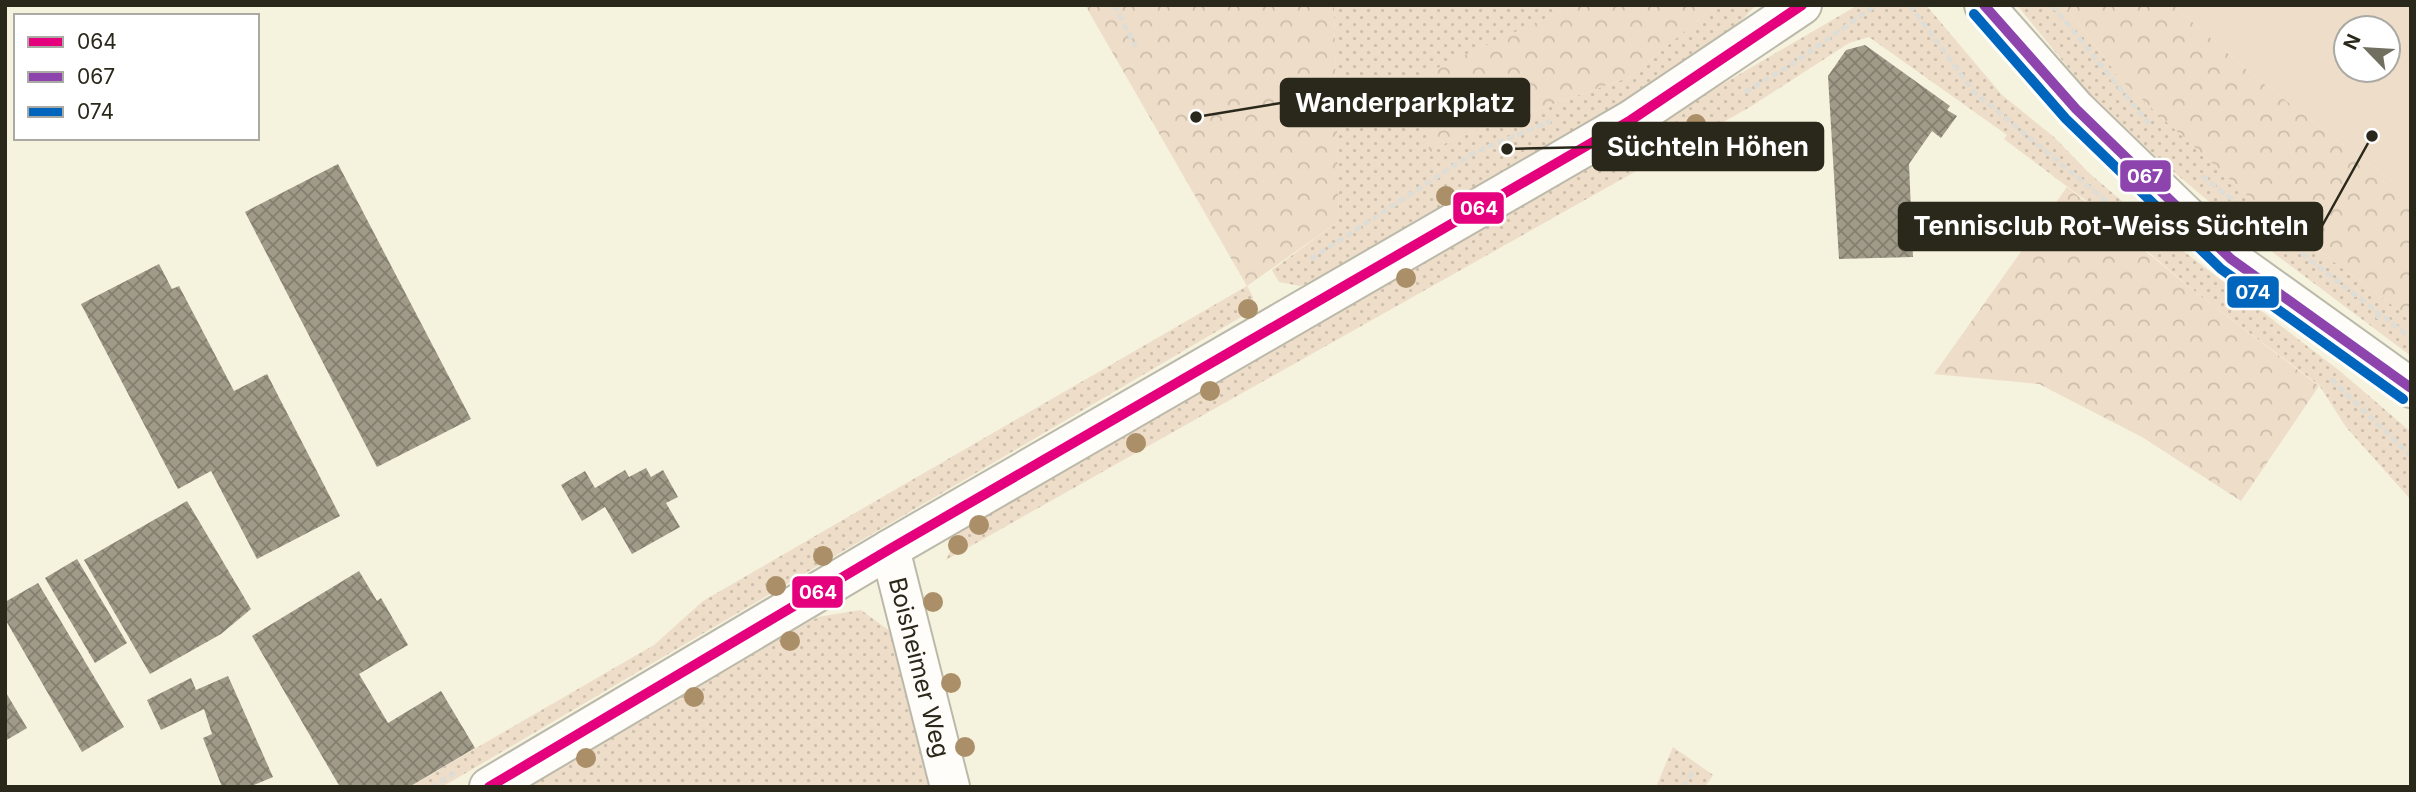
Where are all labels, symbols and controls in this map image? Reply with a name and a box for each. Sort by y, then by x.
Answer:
legend [14,14,259,140]
north arrow [2332,14,2402,84]
text: 064 [77,29,117,54]
text: N [2339,31,2366,53]
text: 067 [77,64,115,89]
callout: Wanderparkplatz [1281,79,1529,126]
text: Wanderparkplatz [1295,87,1515,118]
text: 074 [77,99,114,124]
callout: Süchteln Höhen [1593,123,1823,170]
text: Süchteln Höhen [1607,131,1809,162]
line badge: 067 [2119,159,2172,193]
text: 067 [2127,165,2163,188]
line badge: 064 [1452,191,1505,225]
text: 064 [1460,197,1498,220]
callout: Tennisclub Rot-Weiss Süchteln [1899,203,2322,250]
text: Tennisclub Rot-Weiss Süchteln [1913,210,2309,241]
line badge: 074 [2226,275,2280,309]
text: 074 [2235,281,2271,304]
street label: Boisheimer Weg [883,574,956,760]
line badge: 064 [791,575,844,609]
text: 064 [799,581,837,604]

